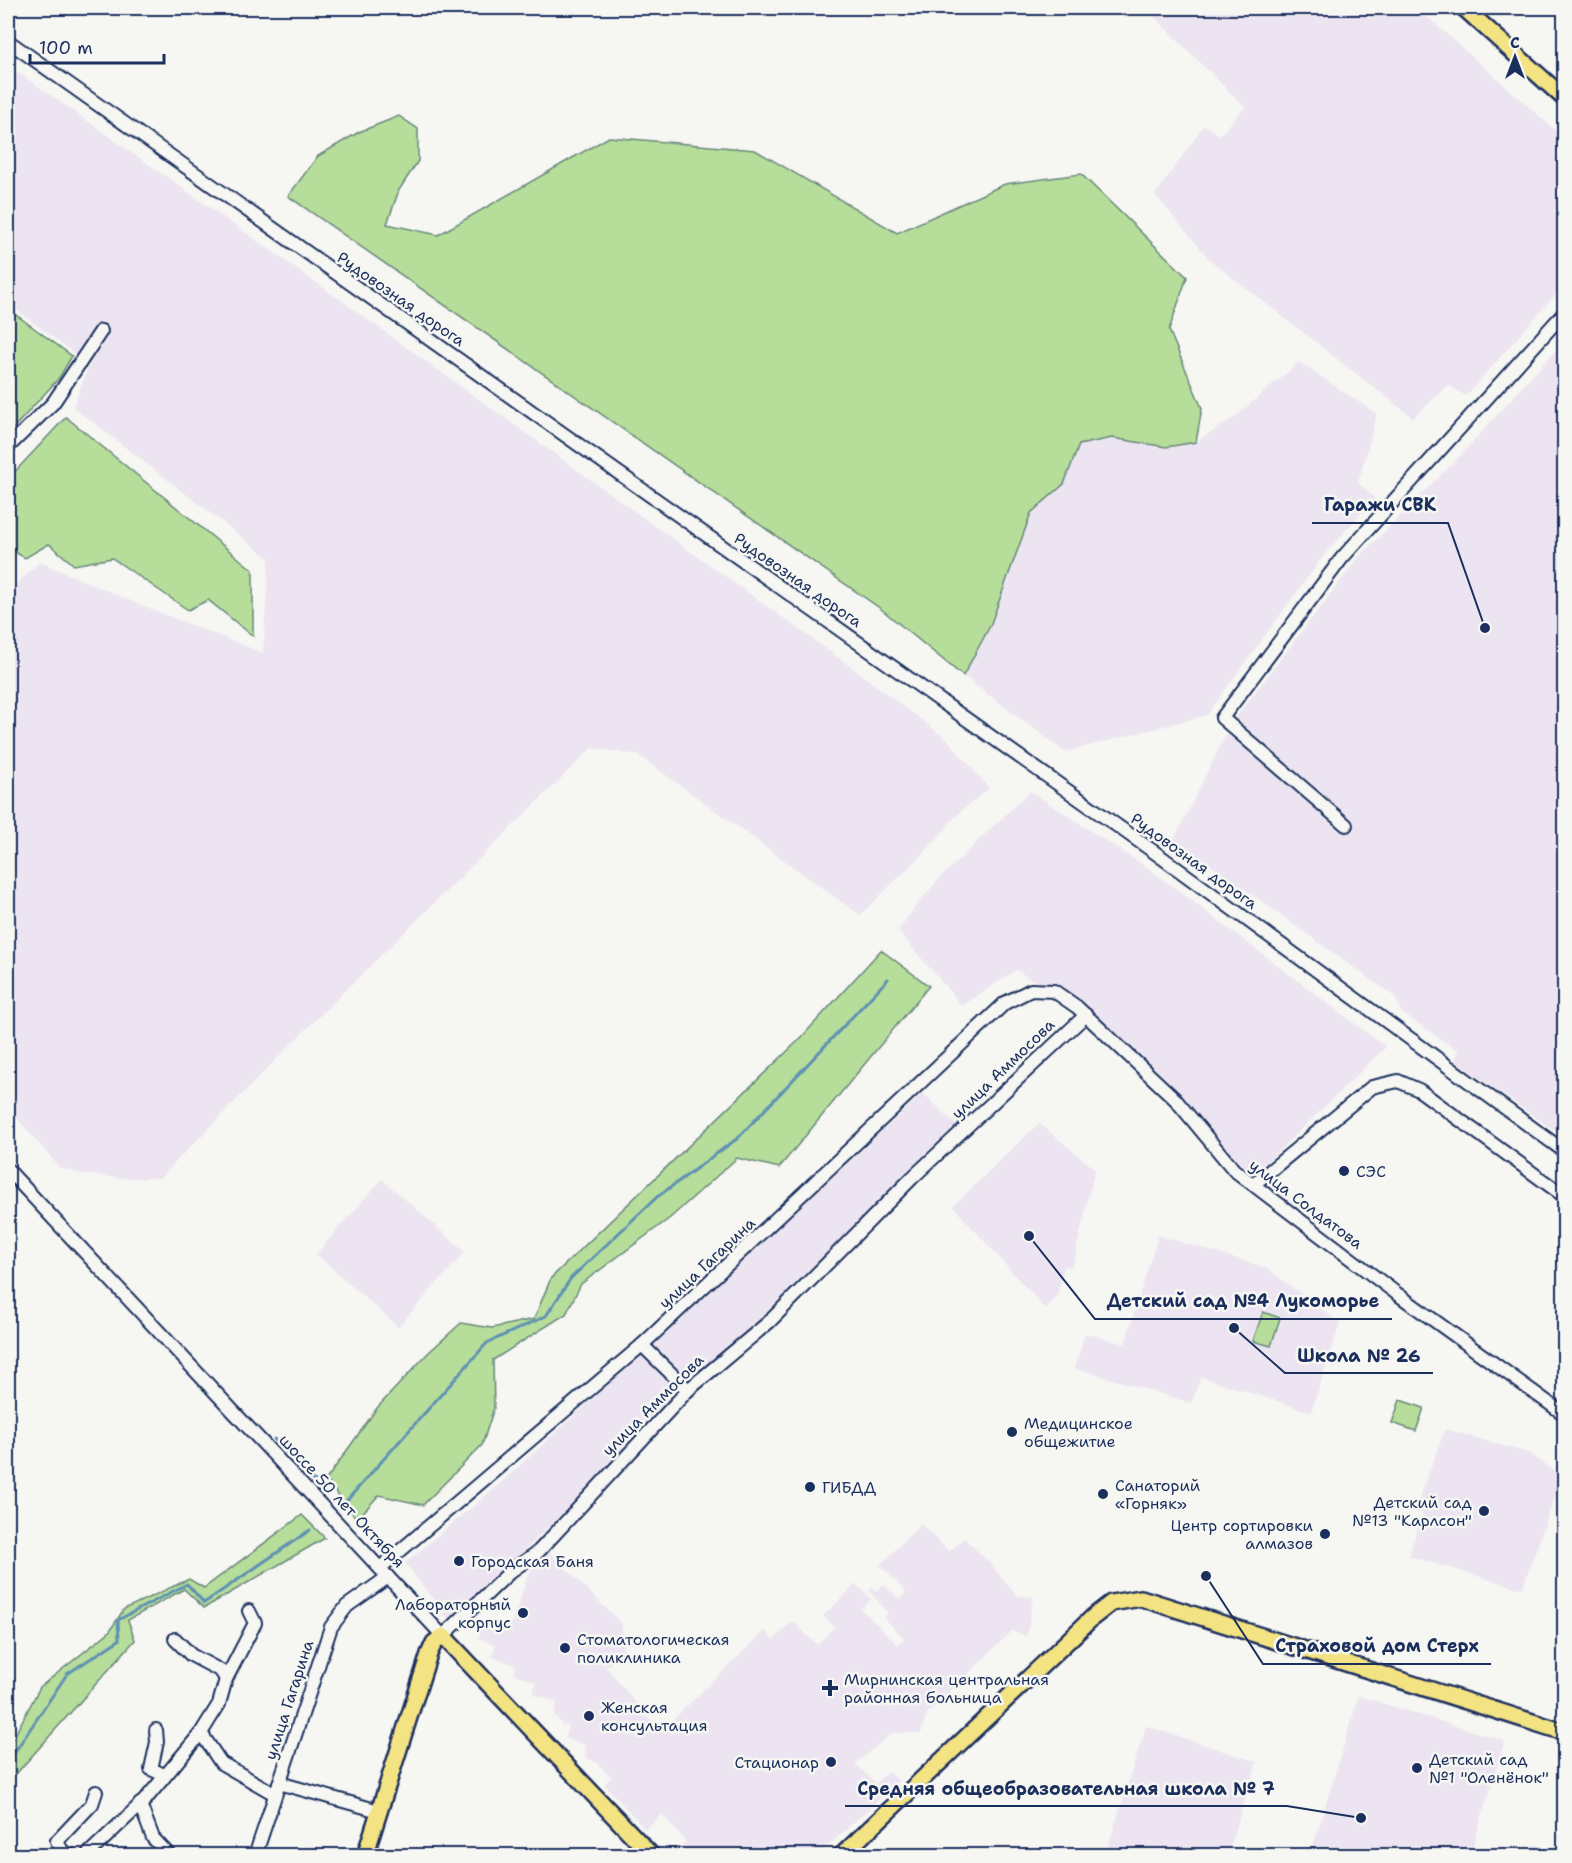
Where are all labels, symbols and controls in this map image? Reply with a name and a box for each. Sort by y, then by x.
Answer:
scale bar [30,27,164,65]
north arrow [1485,27,1545,87]
text: С [1510,32,1520,53]
text: 100 m [39,36,93,60]
street label: Рудовозная дорога [333,247,469,351]
callout: Гаражи СВК [1312,487,1448,523]
text: Гаражи СВК [1324,493,1437,517]
street label: Рудовозная дорога [730,528,866,632]
street label: Рудовозная дорога [1127,808,1261,914]
street label: улица Аммосова [947,1014,1059,1124]
street label: улица Солдатова [1245,1154,1367,1254]
place label: СЭС [1356,1161,1386,1182]
marker: СЭС [1337,1164,1351,1178]
street label: улица Гагарина [654,1213,760,1313]
callout: Детский сад №4 Лукоморье [1095,1283,1392,1319]
text: Детский сад №4 Лукоморье [1107,1289,1380,1313]
callout: Школа № 26 [1285,1337,1433,1373]
text: Школа № 26 [1297,1344,1421,1368]
street label: улица Аммосова [598,1350,708,1460]
place label: Медицинское общежитие [1024,1413,1133,1452]
marker: Медицинское общежитие [1005,1425,1019,1439]
street label: шоссе 50 лет Октября [274,1430,410,1572]
place label: Санаторий «Горняк» [1115,1475,1200,1514]
place label: ГИБДД [822,1477,876,1498]
marker: ГИБДД [803,1480,817,1494]
marker: Санаторий «Горняк» [1096,1487,1110,1501]
place label: Детский сад №13 "Карлсон" [1352,1492,1472,1531]
marker: Детский сад №13 "Карлсон" [1477,1504,1491,1518]
place label: Центр сортировки алмазов [1170,1515,1313,1554]
marker: Центр сортировки алмазов [1318,1527,1332,1541]
place label: Городская Баня [471,1551,594,1572]
marker: Городская Баня [452,1554,466,1568]
place label: Лабораторный корпус [395,1594,511,1633]
marker: Лабораторный корпус [516,1606,530,1620]
callout: Страховой дом Стерх [1263,1628,1491,1664]
place label: Стоматологическая поликлиника [577,1629,730,1668]
text: Страховой дом Стерх [1275,1634,1479,1658]
street label: улица Гагарина [260,1638,318,1762]
marker: Стоматологическая поликлиника [558,1641,572,1655]
place label: Мирнинская центральная районная больница [844,1669,1049,1708]
marker: Мирнинская центральная районная больница [821,1679,839,1697]
place label: Женская консультация [601,1697,708,1736]
marker: Женская консультация [582,1709,596,1723]
place label: Детский сад №1 "Оленёнок" [1429,1749,1549,1788]
place label: Стационар [734,1752,819,1773]
marker: Стационар [824,1755,838,1769]
marker: Детский сад №1 "Оленёнок" [1410,1761,1424,1775]
callout: Cредняя общеобразовательная школа № 7 [845,1770,1287,1806]
text: Cредняя общеобразовательная школа № 7 [857,1777,1275,1801]

